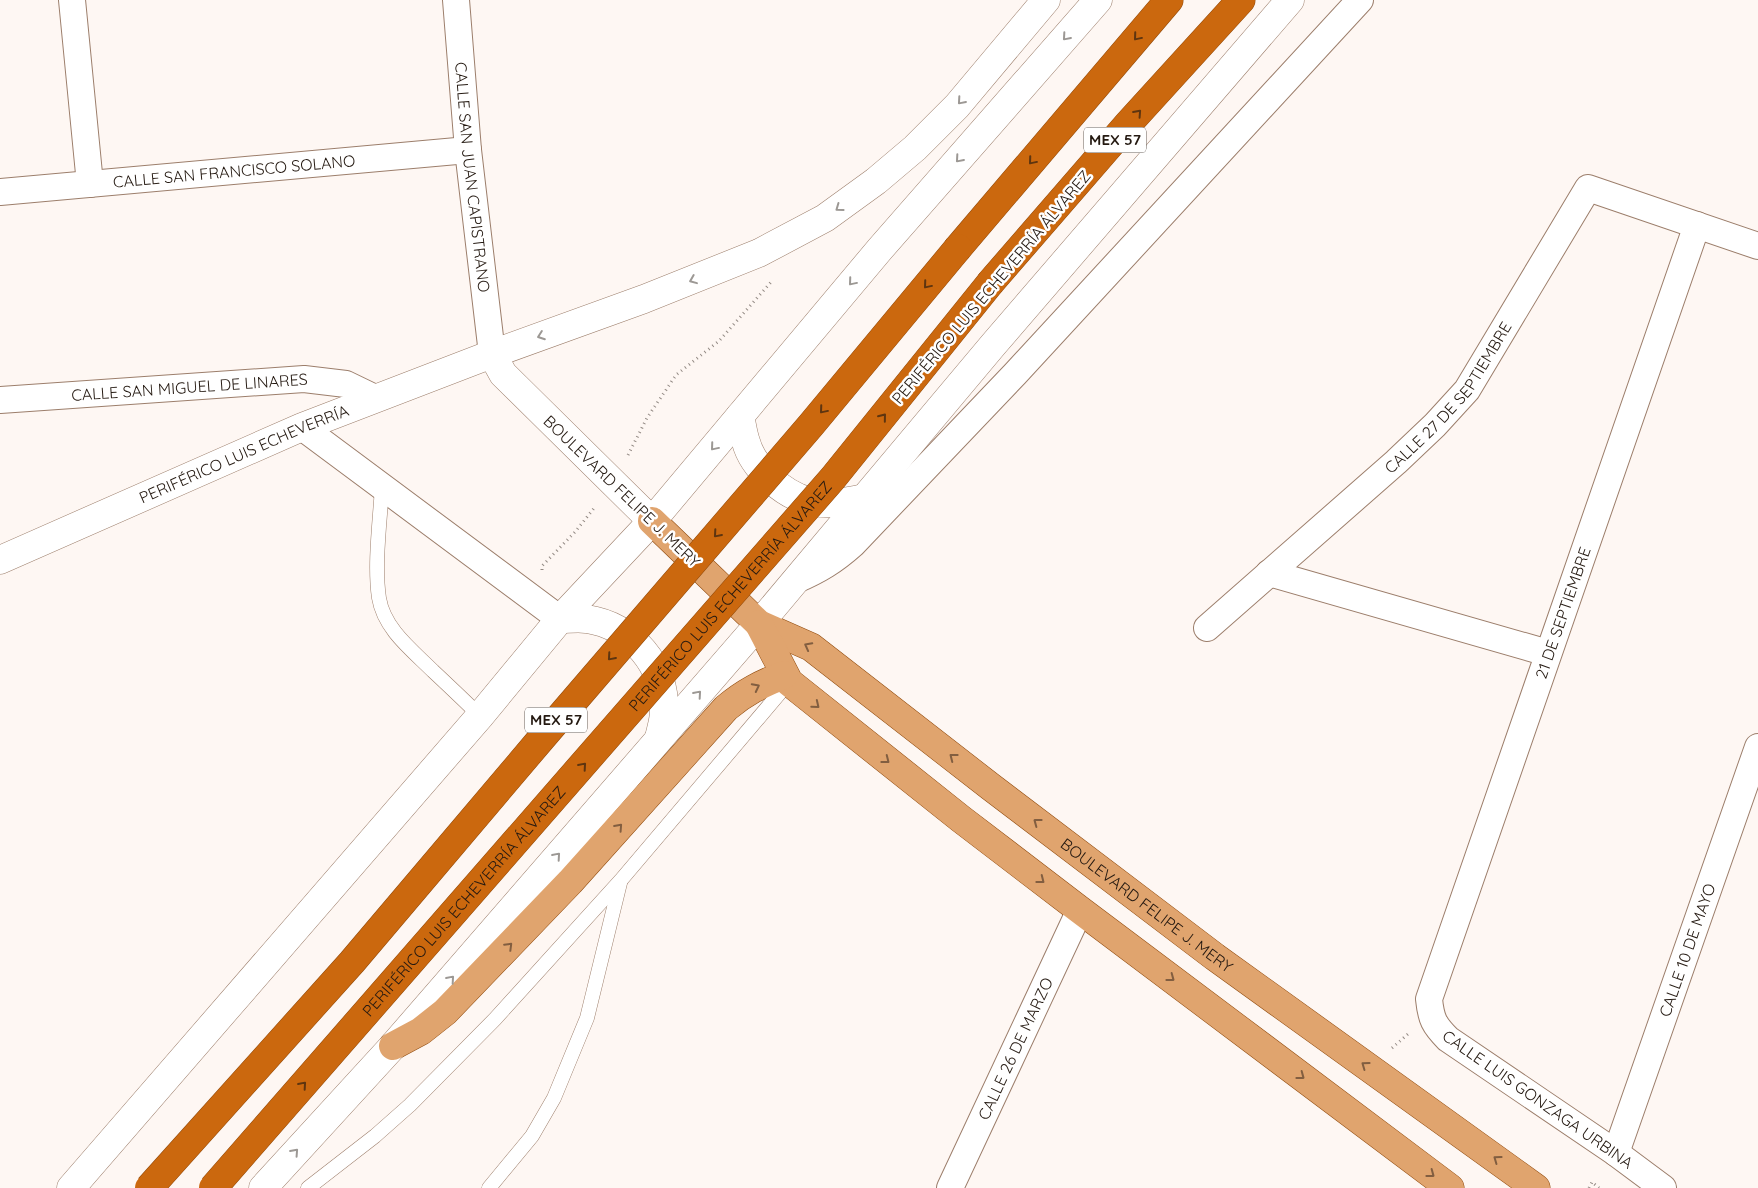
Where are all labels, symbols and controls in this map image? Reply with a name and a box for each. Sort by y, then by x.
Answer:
one-way arrow [1062,31,1071,40]
one-way arrow [1135,31,1143,40]
street label: CALLE SAN JUAN CAPISTRANO [451,61,495,293]
one-way arrow [957,96,966,105]
one-way arrow [1132,110,1141,119]
road number: MEX 57 [1084,128,1146,152]
street label: CALLE SAN FRANCISCO SOLANO [112,150,356,192]
one-way arrow [956,153,964,162]
one-way arrow [1029,155,1038,164]
street label: PERIFÉRICO LUIS ECHEVERRÍA ÁLVAREZ [887,166,1095,408]
one-way arrow [835,202,845,211]
one-way arrow [689,273,698,284]
one-way arrow [850,276,858,285]
one-way arrow [923,280,932,289]
street label: CALLE 27 DE SEPTIEMBRE [1380,318,1516,478]
one-way arrow [537,330,546,340]
street label: CALLE SAN MIGUEL DE LINARES [71,369,308,405]
street label: PERIFÉRICO LUIS ECHEVERRÍA [136,400,351,508]
one-way arrow [819,405,828,414]
street label: BOULEVARD FELIPE J. MERY [539,411,705,571]
one-way arrow [877,414,885,423]
one-way arrow [711,441,720,450]
street label: PERIFÉRICO LUIS ECHEVERRÍA ÁLVAREZ [624,477,836,715]
one-way arrow [715,528,723,537]
street label: 21 DE SEPTIEMBRE [1531,544,1595,681]
one-way arrow [804,642,813,652]
one-way arrow [608,651,617,660]
one-way arrow [751,683,760,693]
one-way arrow [692,690,701,699]
one-way arrow [810,699,819,707]
road number: MEX 57 [525,708,587,732]
one-way arrow [880,754,889,763]
one-way arrow [949,754,959,763]
one-way arrow [577,762,586,771]
street label: PERIFÉRICO LUIS ECHEVERRÍA ÁLVAREZ [358,782,570,1020]
one-way arrow [1034,820,1043,828]
one-way arrow [613,823,622,832]
street label: BOULEVARD FELIPE J. MERY [1057,834,1237,977]
one-way arrow [551,853,560,862]
one-way arrow [1035,875,1044,883]
street label: CALLE 10 DE MAYO [1654,881,1720,1019]
one-way arrow [503,943,512,952]
one-way arrow [1165,973,1174,981]
street label: CALLE 26 DE MARZO [973,974,1057,1123]
one-way arrow [445,976,453,985]
street label: CALLE LUIS GONZAGA URBINA [1439,1025,1637,1173]
one-way arrow [1361,1062,1371,1071]
one-way arrow [1295,1070,1304,1078]
one-way arrow [297,1082,306,1091]
one-way arrow [290,1149,299,1158]
one-way arrow [1494,1157,1503,1165]
one-way arrow [1425,1168,1434,1176]

